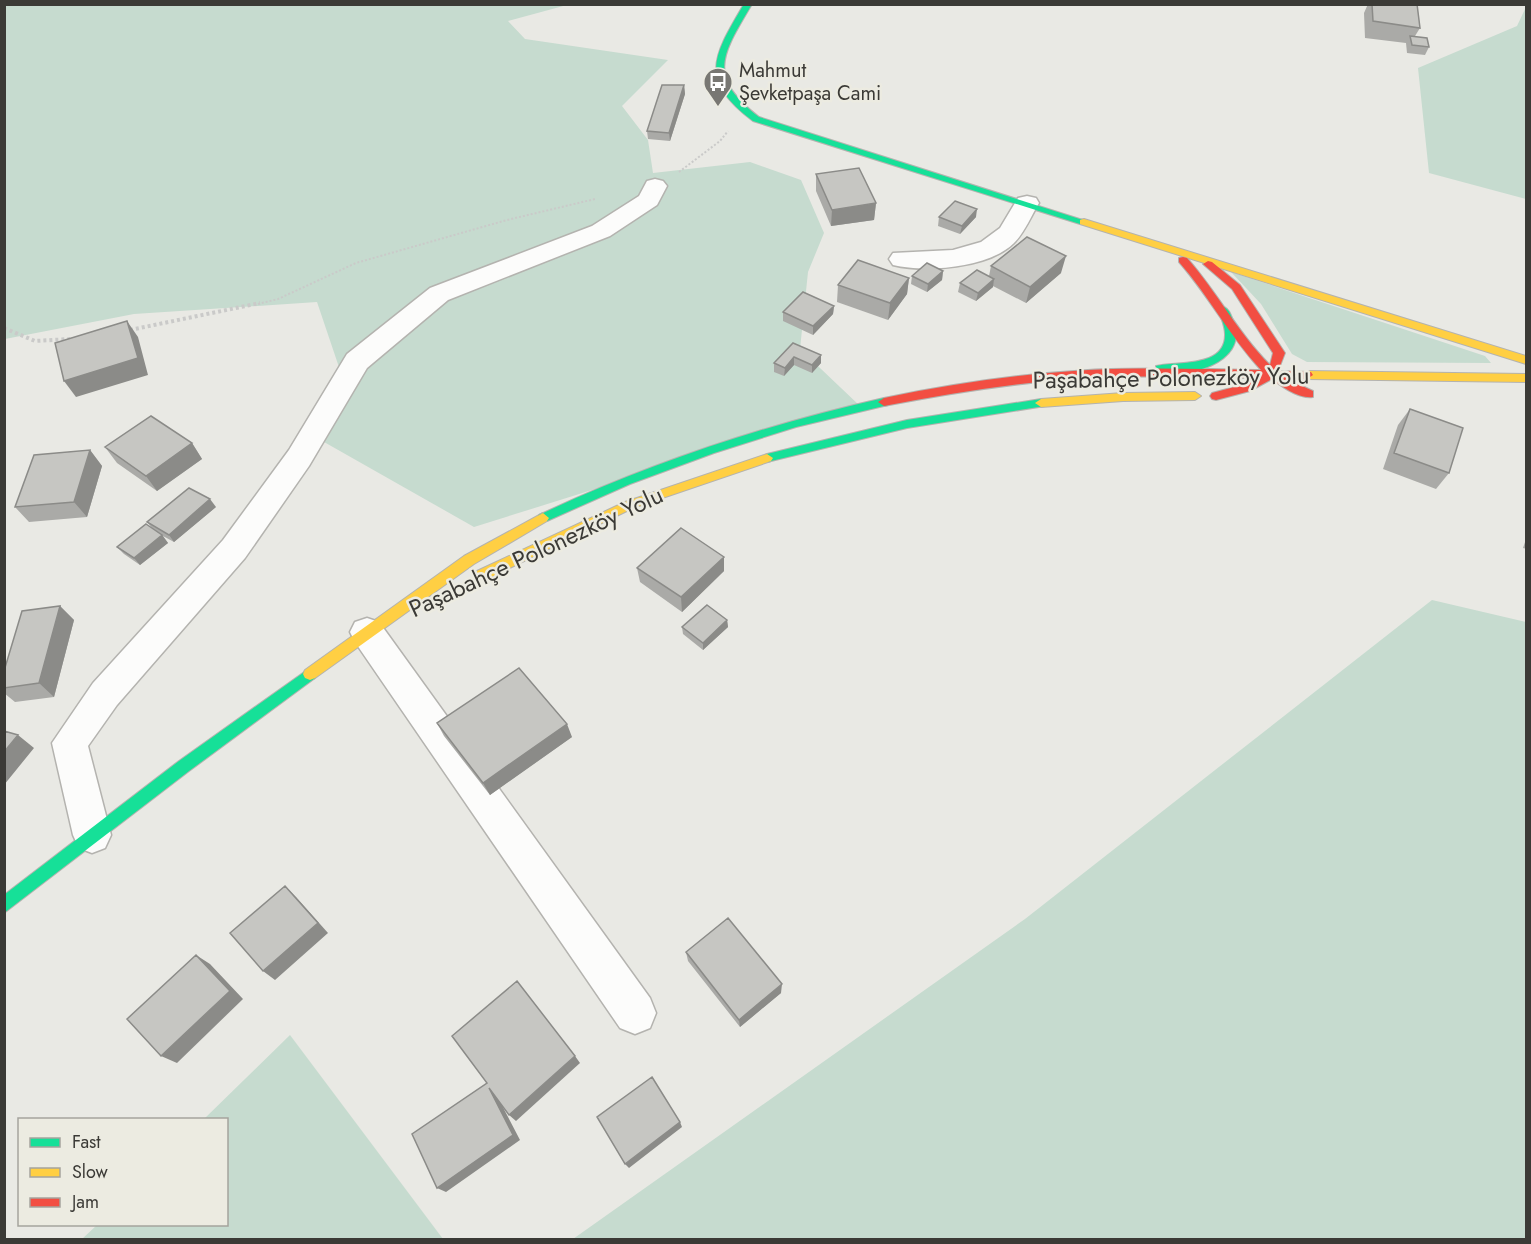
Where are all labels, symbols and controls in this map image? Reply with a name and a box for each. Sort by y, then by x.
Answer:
place label: Mahmut Şevketpaşa Cami [739,56,881,108]
bus stop icon: Mahmut Şevketpaşa Cami [702,66,734,108]
street label: Paşabahçe Polonezköy Yolu [1032,358,1310,397]
street label: Paşabahçe Polonezköy Yolu [403,477,669,626]
legend [18,1118,228,1226]
text: Fast [72,1129,101,1155]
text: Slow [72,1159,109,1185]
text: Jam [70,1189,99,1215]

